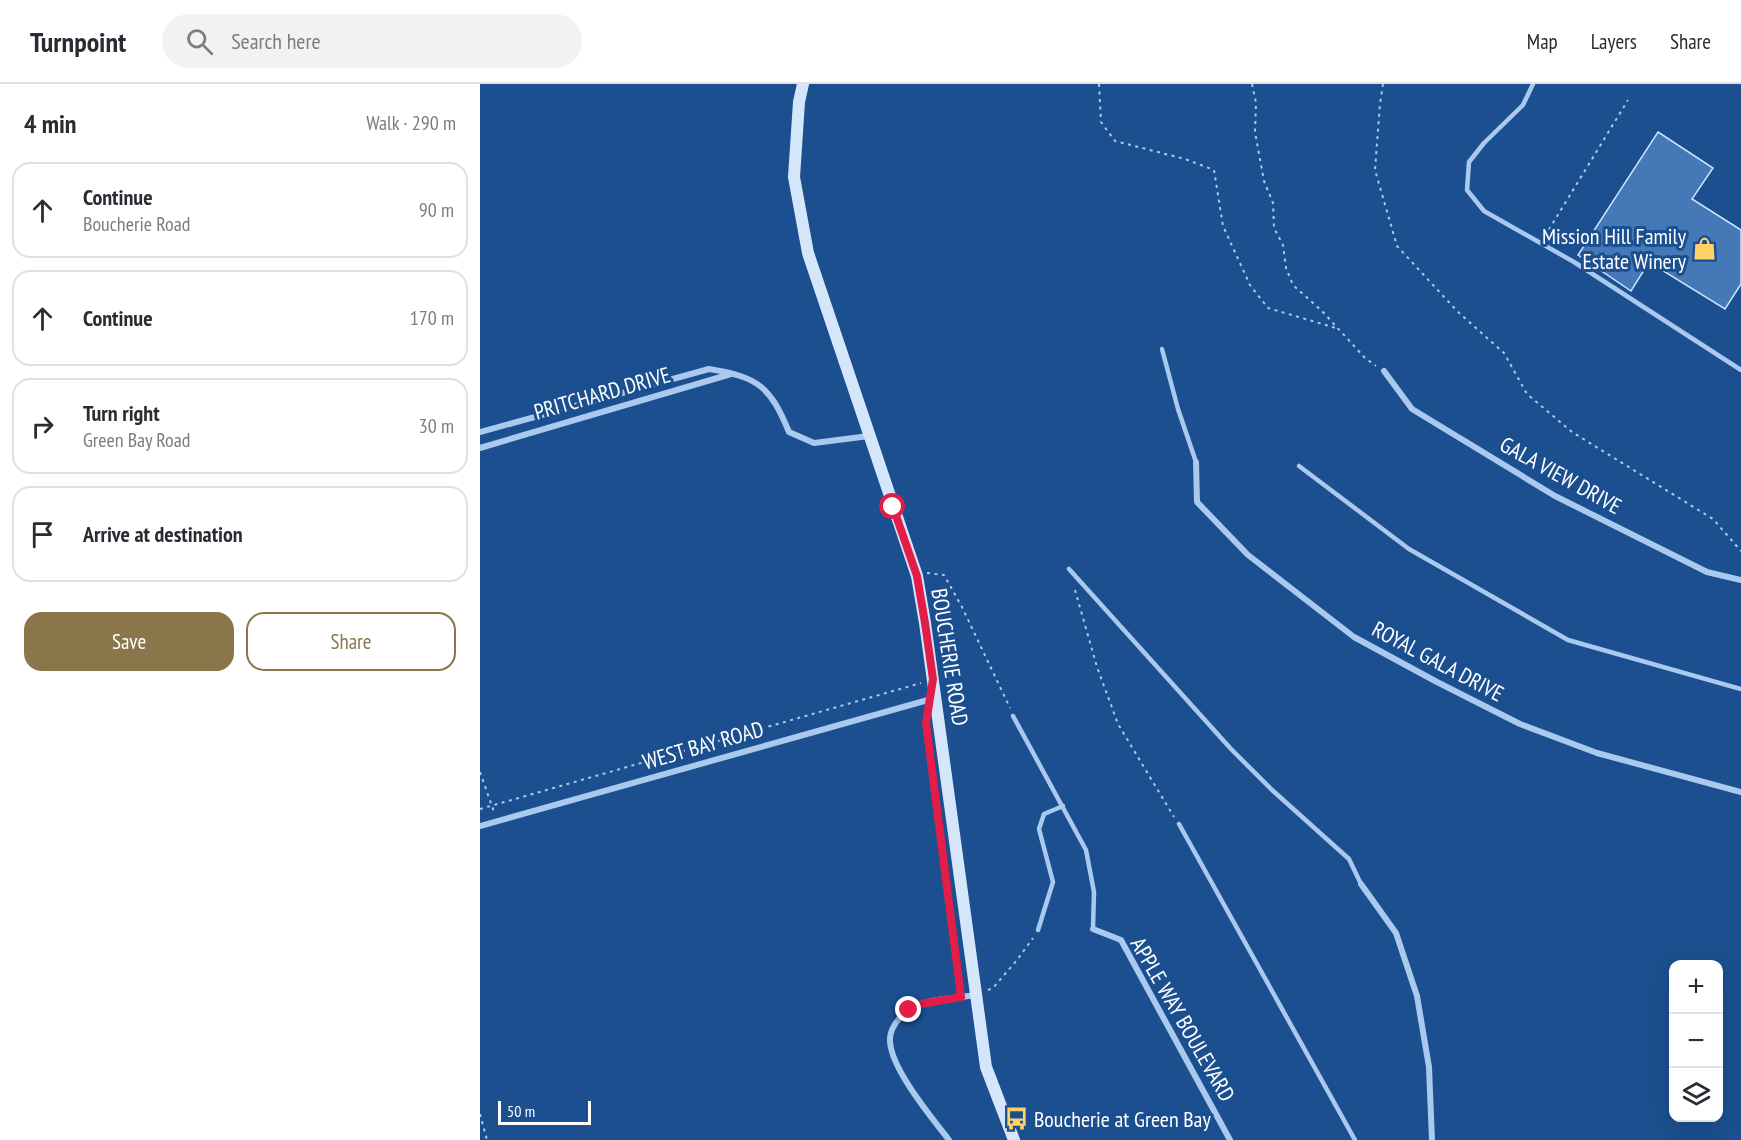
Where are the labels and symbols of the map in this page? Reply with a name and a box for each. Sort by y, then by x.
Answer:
place label: Mission Hill Family Estate Winery [1542,222,1687,275]
shop icon: Mission Hill Family Estate Winery [1691,236,1717,262]
street label: PRITCHARD DRIVE [531,360,673,426]
street label: GALA VIEW DRIVE [1495,430,1627,520]
route start [879,493,905,519]
street label: BOUCHERIE ROAD [925,586,975,728]
street label: ROYAL GALA DRIVE [1367,615,1509,707]
street label: WEST BAY ROAD [639,714,767,776]
street label: APPLE WAY BOULEVARD [1125,932,1241,1106]
route end [895,996,921,1022]
scale bar [498,1098,591,1126]
place label: Boucherie at Green Bay [1034,1105,1211,1133]
bus stop icon: Boucherie at Green Bay [1003,1106,1029,1132]

